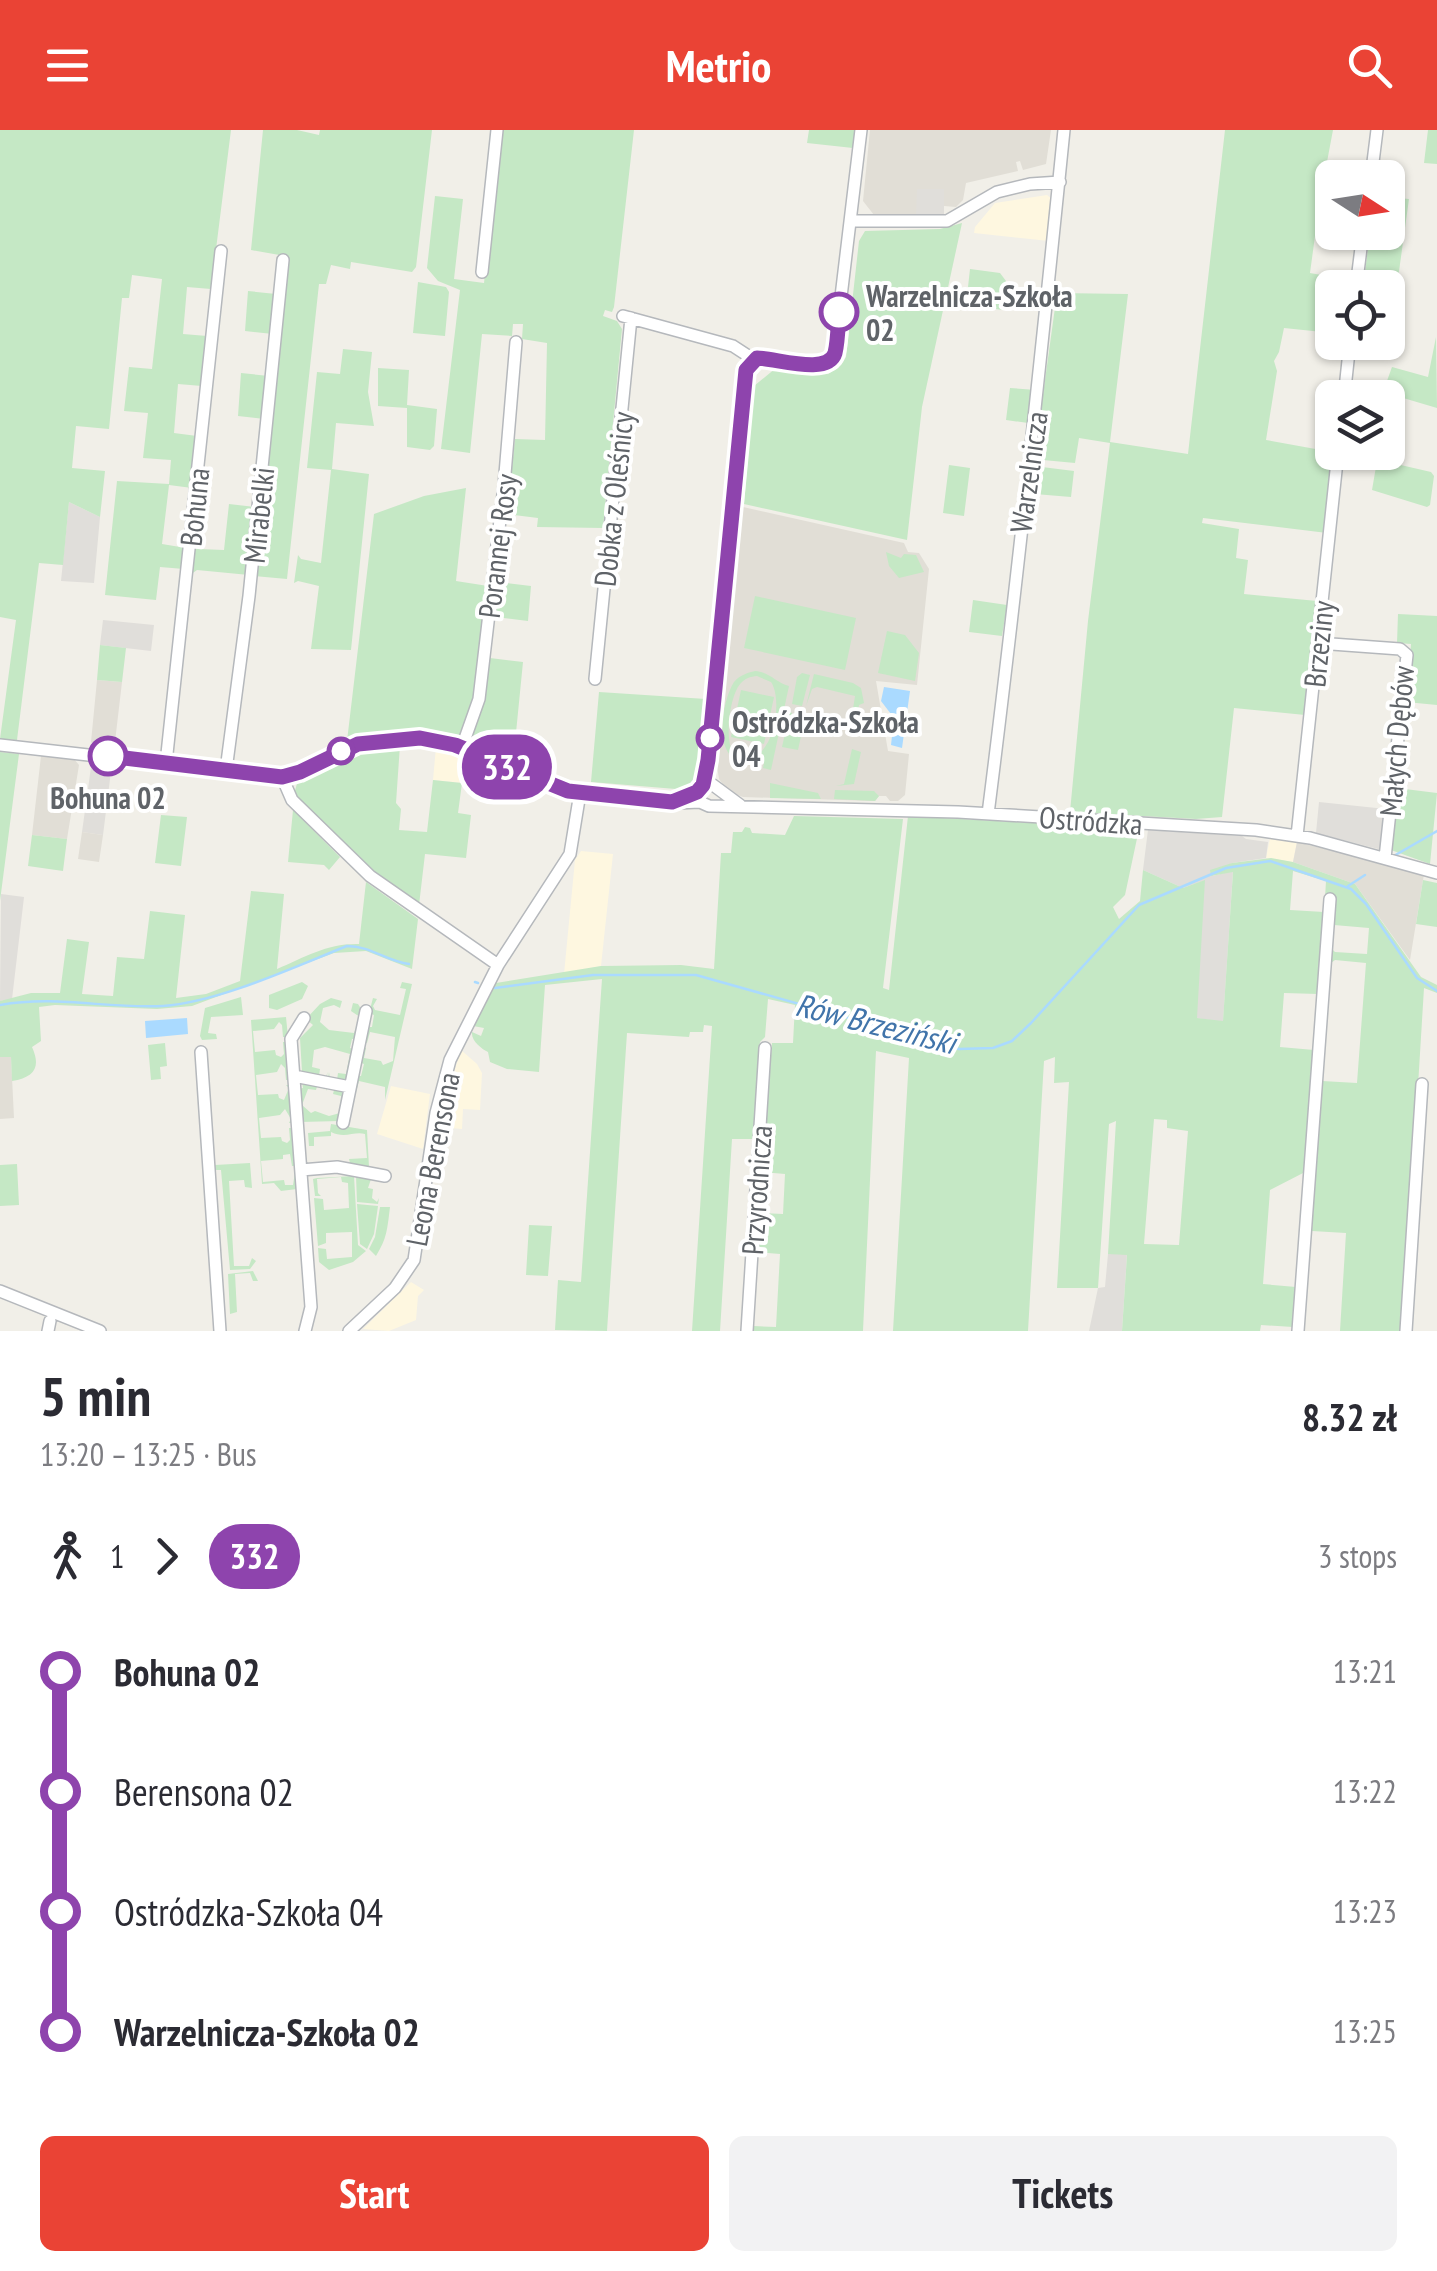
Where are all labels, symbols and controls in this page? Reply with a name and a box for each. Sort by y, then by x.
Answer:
text: Metrio [666,36,771,94]
icon: menu [40,38,95,93]
icon: search [1342,38,1397,93]
north arrow [1315,160,1405,250]
map controls [1315,160,1405,470]
button: locate [1315,270,1405,360]
place label: Warzelnicza-Szkoła 02 [865,276,1073,349]
marker: Warzelnicza-Szkoła 02 [820,293,858,331]
button: layers [1315,380,1405,470]
street label: Dobka z Oleśnicy [584,409,642,588]
street label: Warzelnicza [1000,409,1056,535]
street label: Mirabelki [234,465,282,565]
street label: Bohuna [171,466,217,548]
street label: Porannej Rosy [469,471,525,620]
street label: Brzeziny [1294,598,1342,689]
street label: Małych Dębów [1370,664,1422,818]
place label: Ostródzka-Szkoła 04 [732,702,919,775]
marker: Ostródzka-Szkoła 04 [697,725,723,751]
line badge: 332 [450,734,564,800]
marker: Bohuna 02 [89,737,127,775]
unlabelled marker [328,738,354,764]
text: 332 [482,744,532,790]
place label: Bohuna 02 [50,778,166,817]
street label: Ostródzka [1038,797,1144,843]
water label: Rów Brzeziński [792,983,964,1064]
street label: Leona Berensona [396,1069,468,1249]
street label: Przyrodnicza [732,1124,780,1256]
text: 5 min [40,1360,151,1431]
text: 8.32 zł [1302,1392,1397,1441]
text: 13:20 – 13:25 · Bus [40,1433,257,1475]
icon: walk [40,1529,95,1584]
icon: forward [139,1529,194,1584]
text: 332 [229,1533,280,1579]
text: 1 [110,1535,124,1577]
text: 3 stops [1318,1535,1397,1577]
text: Bohuna 02 [114,1647,260,1696]
text: 13:21 [1333,1650,1397,1692]
text: Berensona 02 [114,1767,294,1816]
text: 13:22 [1333,1770,1397,1812]
text: Ostródzka-Szkoła 04 [114,1887,383,1936]
text: 13:23 [1333,1890,1397,1932]
text: Warzelnicza-Szkoła 02 [114,2007,420,2056]
text: 13:25 [1333,2010,1397,2052]
button: Start [40,2136,709,2251]
button: Tickets [729,2136,1397,2251]

